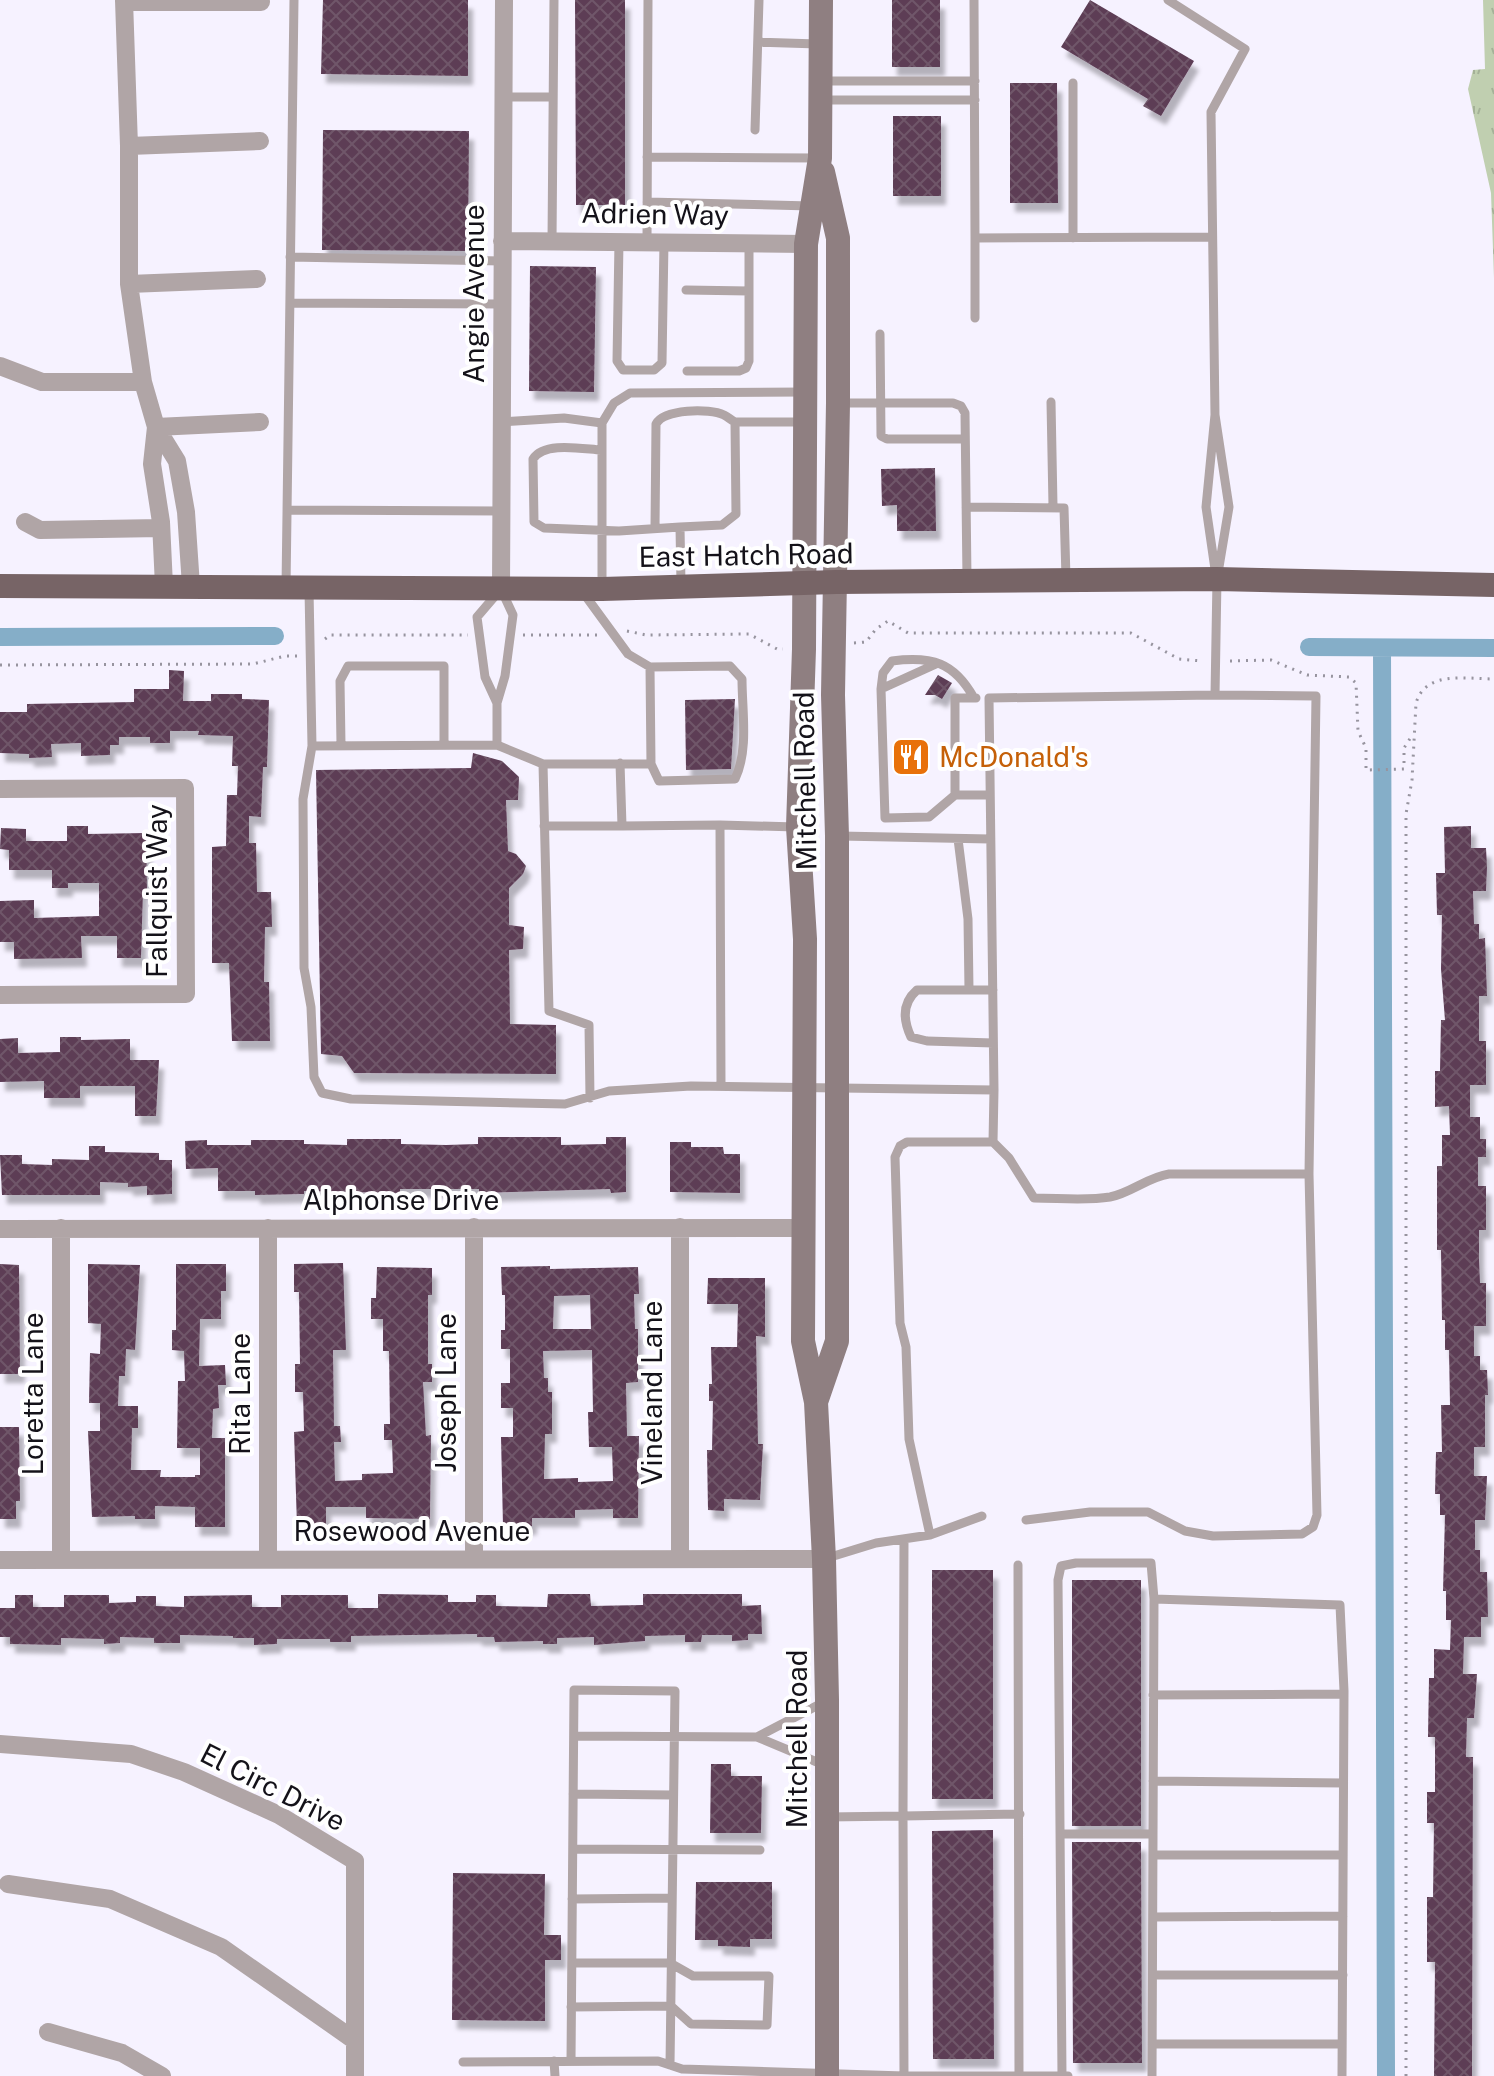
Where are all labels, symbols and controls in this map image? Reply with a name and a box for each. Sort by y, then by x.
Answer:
street label: Adrien Way [581,196,729,231]
street label: Angie Avenue [457,204,490,384]
street label: East Hatch Road [638,536,854,573]
street label: Mitchell Road [786,691,823,871]
restaurant icon: McDonald's [890,736,932,778]
place label: McDonald's [939,740,1089,773]
street label: Fallquist Way [140,804,173,978]
street label: Alphonse Drive [303,1183,499,1216]
street label: Vineland Lane [635,1301,668,1485]
street label: Loretta Lane [16,1312,49,1476]
street label: Joseph Lane [429,1313,462,1473]
street label: Rita Lane [223,1333,256,1455]
street label: Rosewood Avenue [294,1514,530,1547]
street label: Mitchell Road [780,1650,813,1828]
street label: El Circ Drive [195,1736,351,1837]

